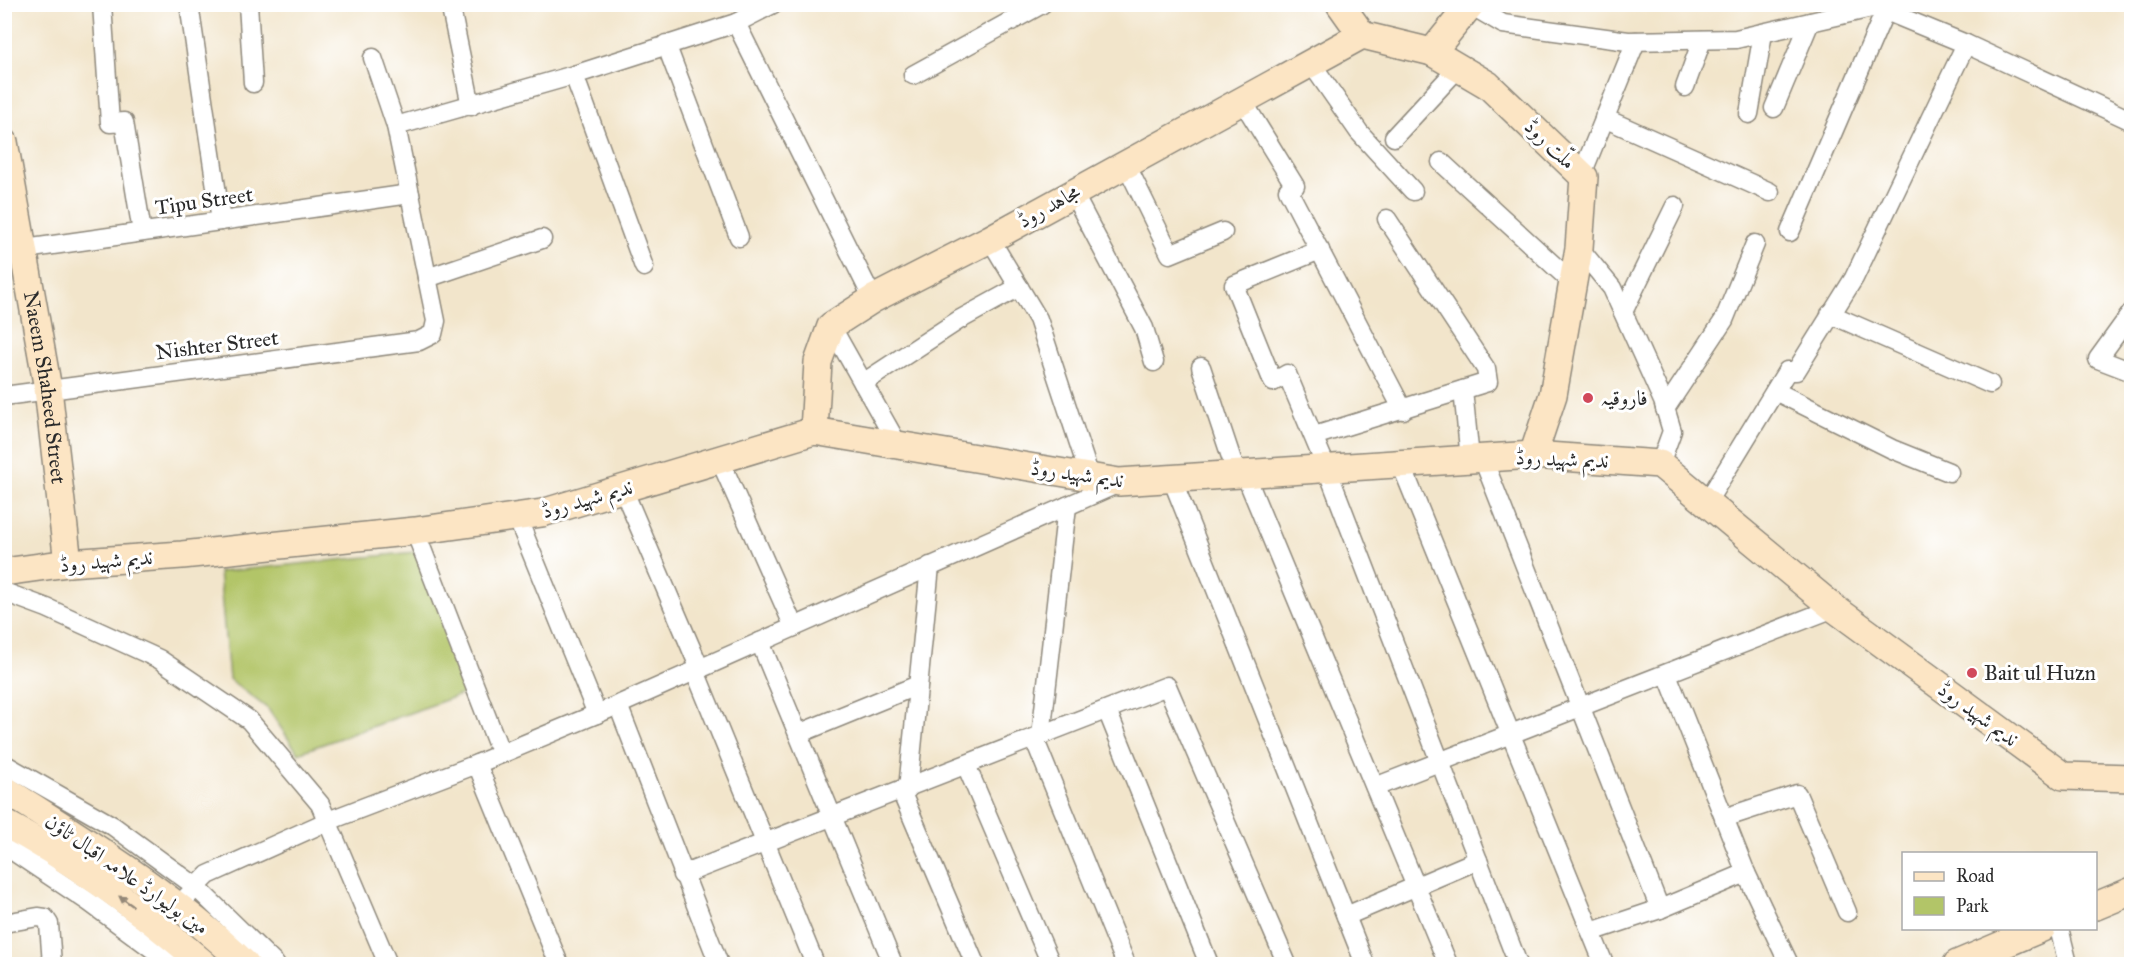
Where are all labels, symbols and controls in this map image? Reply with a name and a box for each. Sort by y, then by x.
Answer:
street label: ملّت روڈ [1519,112,1583,175]
street label: مجاہد روڈ [1013,178,1085,234]
street label: Tipu Street [153,181,255,221]
street label: Naeem Shaheed Street [18,289,72,486]
street label: Nishter Street [154,325,280,365]
place label: فاروقیہ [1600,385,1648,411]
marker: فاروقیہ [1581,391,1595,405]
street label: ندیم شہید روڈ [1515,444,1609,479]
street label: ندیم شہید روڈ [1028,455,1125,498]
street label: ندیم شہید روڈ [539,474,637,529]
street label: ندیم شہید روڈ [58,544,154,583]
place label: Bait ul Huzn [1984,660,2096,686]
marker: Bait ul Huzn [1965,666,1979,680]
street label: ندیم شہید روڈ [1930,676,2023,756]
street label: مین بولیوارڈ علامہ اقبال ٹاؤن [40,808,214,940]
legend [1902,852,2097,930]
text: Road [1956,865,1994,887]
one-way arrow [119,895,135,907]
text: Park [1956,895,1989,917]

